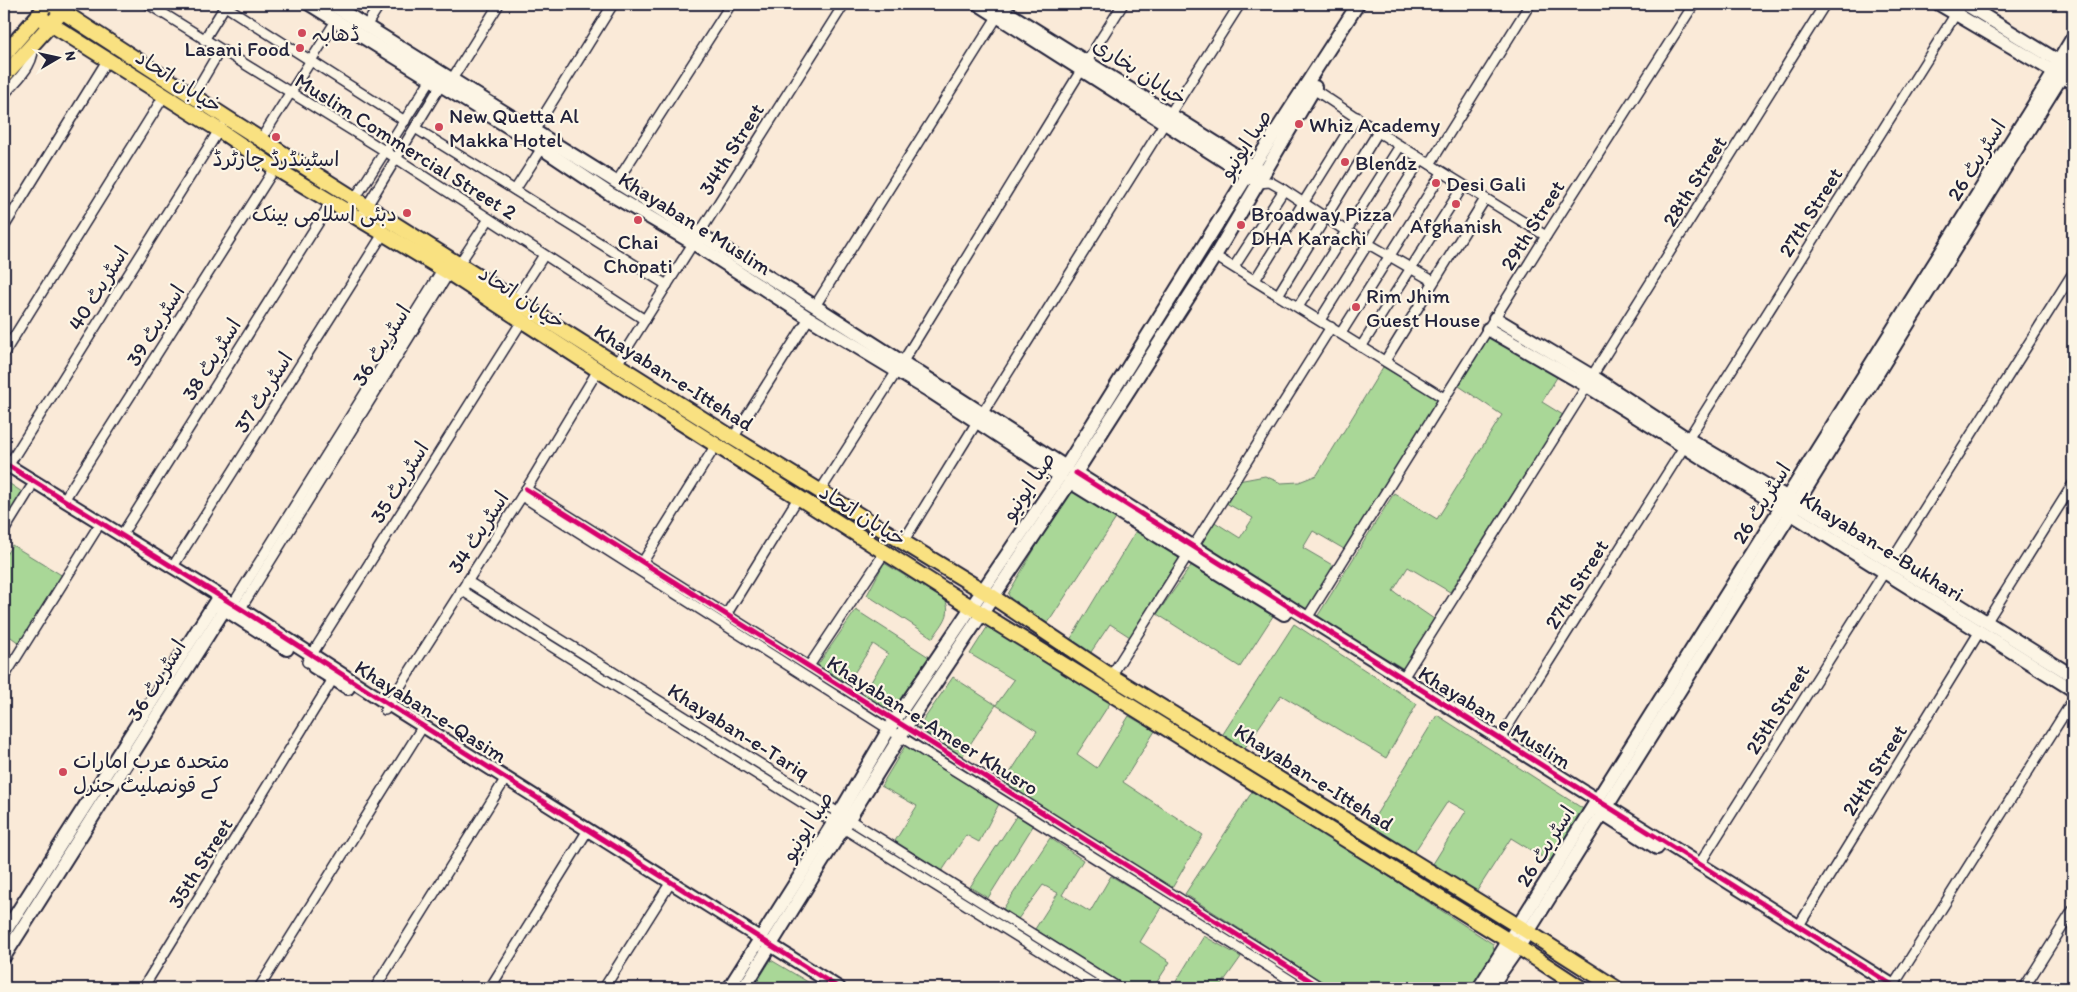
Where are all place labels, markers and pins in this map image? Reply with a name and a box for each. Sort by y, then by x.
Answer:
place label: ڈھابہ [312,21,360,47]
marker: ڈھابہ [296,27,308,39]
place label: Lasani Food [185,36,291,61]
marker: Lasani Food [294,42,306,54]
place label: New Quetta Al Makka Hotel [449,103,579,152]
place label: Whiz Academy [1309,112,1440,137]
marker: Whiz Academy [1293,118,1305,130]
marker: New Quetta Al Makka Hotel [433,121,445,133]
marker: اسٹینڈرڈ چارٹرڈ [270,131,282,143]
place label: اسٹینڈرڈ چارٹرڈ [213,146,339,172]
place label: Blendz [1355,150,1417,175]
marker: Blendz [1339,156,1351,168]
place label: Desi Gali [1446,171,1526,196]
marker: Desi Gali [1430,177,1442,189]
marker: Afghanish [1450,198,1462,210]
place label: دبئی اسلامی بینک [252,201,397,228]
place label: Broadway Pizza DHA Karachi [1251,201,1392,250]
marker: دبئی اسلامی بینک [401,207,413,219]
place label: Afghanish [1410,213,1502,238]
marker: Chai Chopati [632,214,644,226]
marker: Broadway Pizza DHA Karachi [1235,219,1247,231]
place label: Chai Chopati [603,229,673,278]
place label: Rim Jhim Guest House [1366,283,1480,332]
marker: Rim Jhim Guest House [1350,301,1362,313]
place label: متحدہ عرب امارات کے قونصلیٹ جنرل [73,748,229,799]
marker: متحدہ عرب امارات کے قونصلیٹ جنرل [57,766,69,778]

